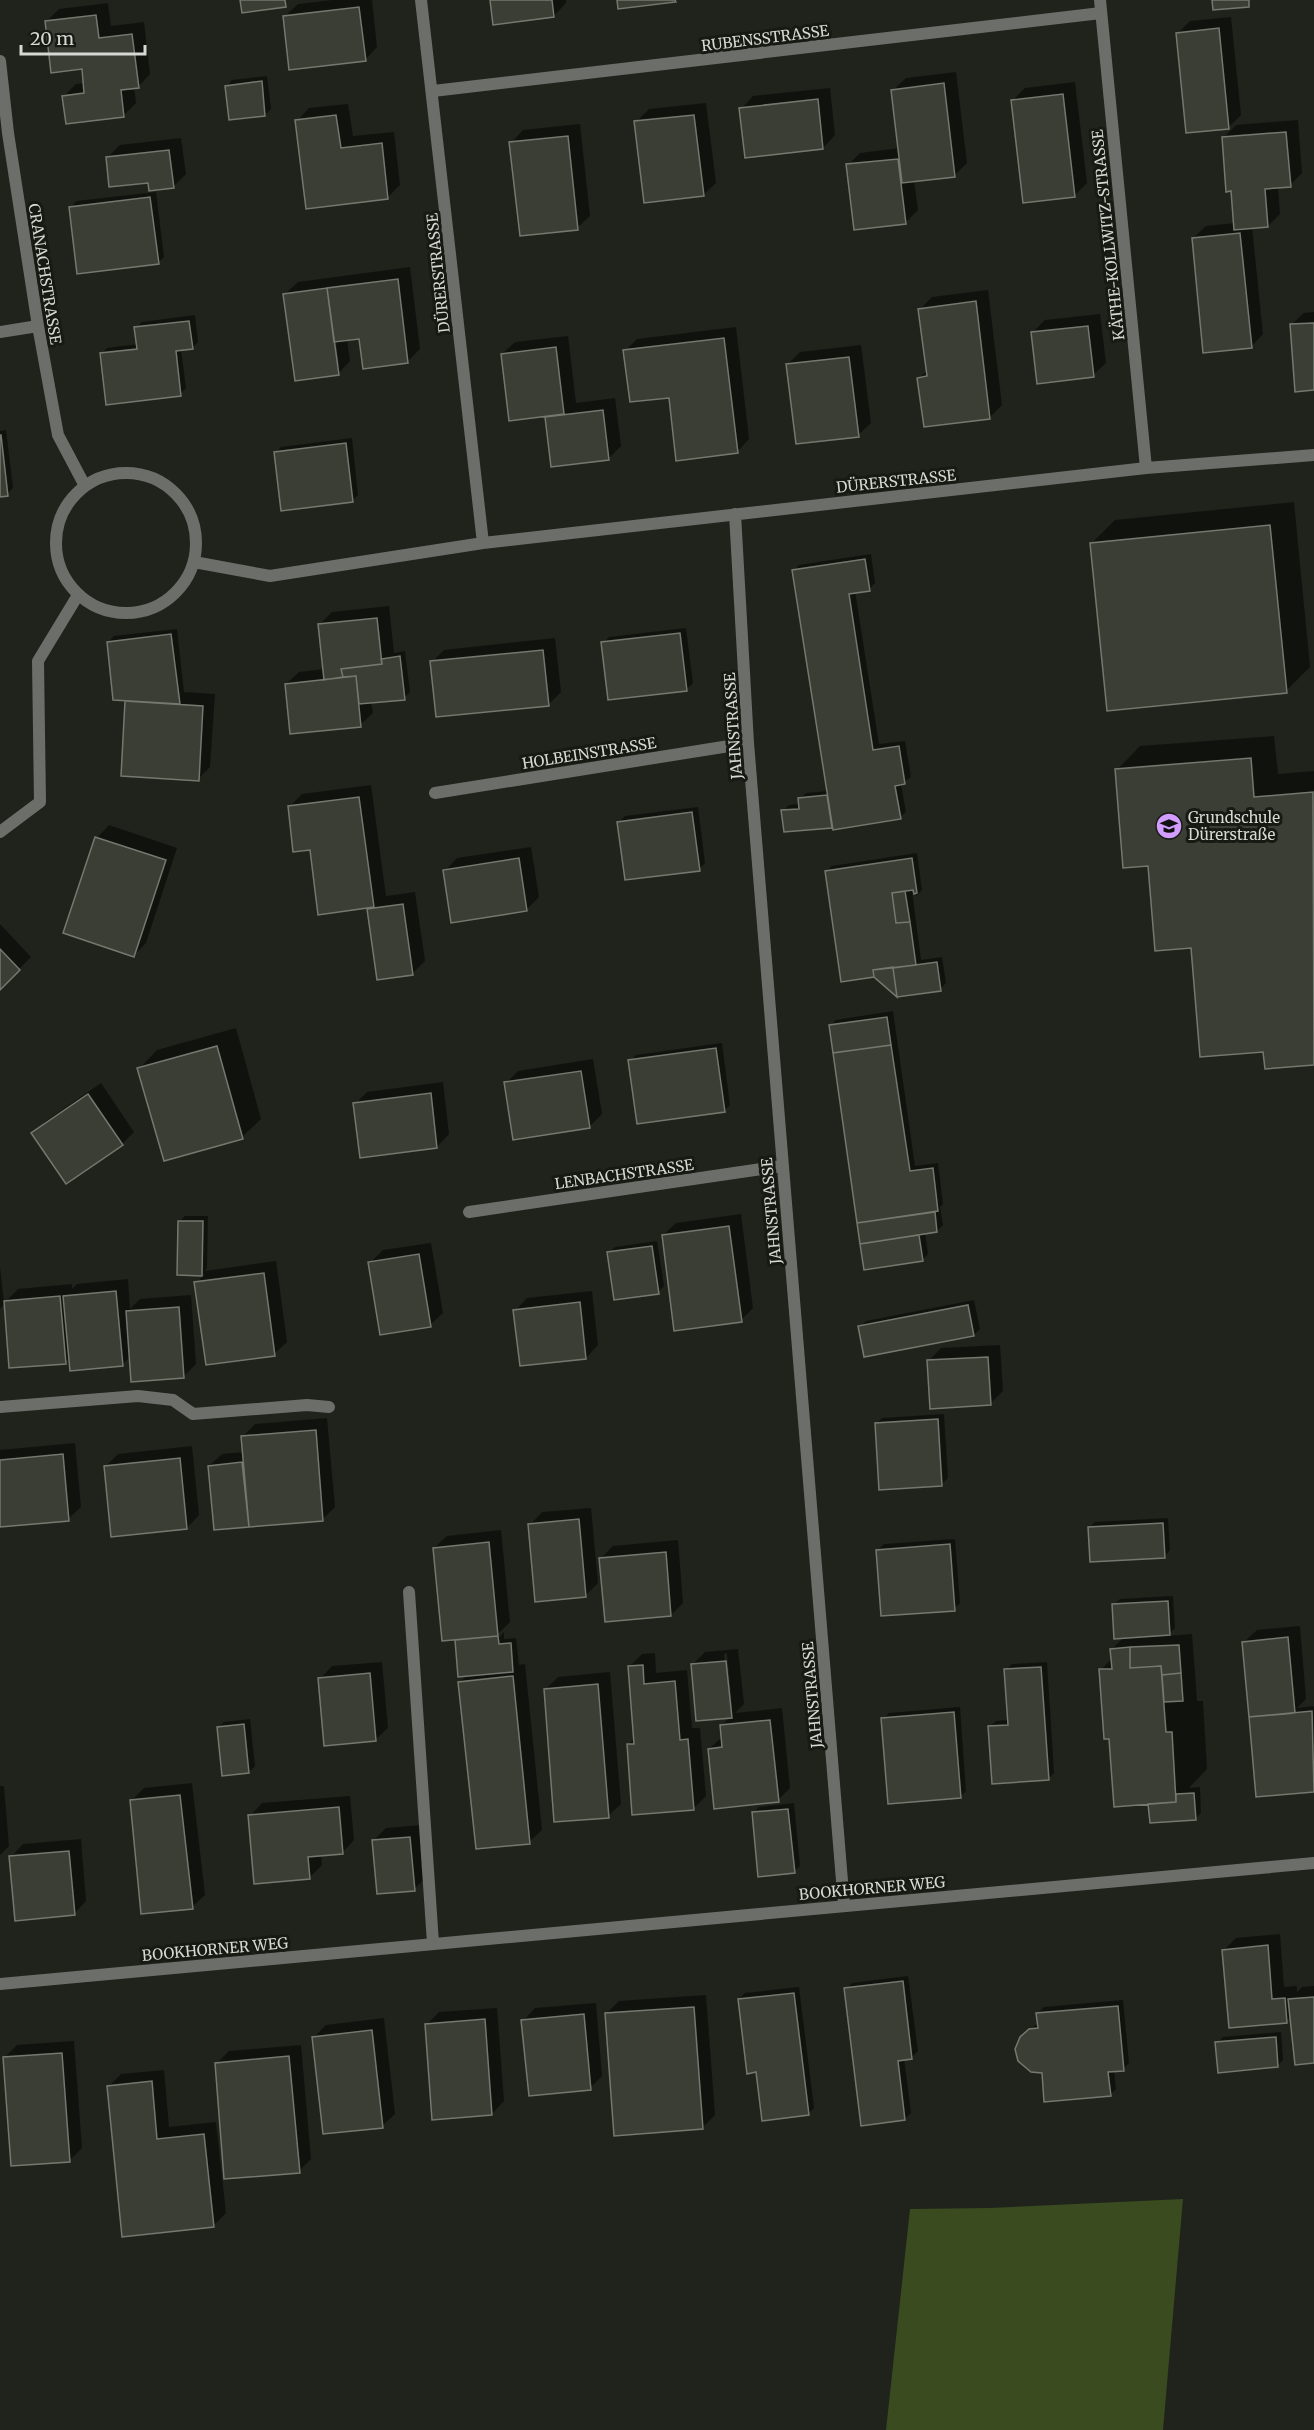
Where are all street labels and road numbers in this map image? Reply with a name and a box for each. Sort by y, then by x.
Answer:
street label: RUBENSSTRASSE [700,21,830,55]
street label: KÄTHE-KOLLWITZ-STRASSE [1087,128,1129,341]
street label: CRANACHSTRASSE [24,202,66,346]
street label: DÜRERSTRASSE [421,212,454,334]
street label: DÜRERSTRASSE [835,464,957,497]
street label: JAHNSTRASSE [720,672,746,781]
street label: HOLBEINSTRASSE [521,733,658,773]
street label: LENBACHSTRASSE [553,1155,695,1193]
street label: JAHNSTRASSE [757,1156,785,1266]
street label: JAHNSTRASSE [798,1640,826,1750]
street label: BOOKHORNER WEG [798,1872,946,1904]
street label: BOOKHORNER WEG [141,1933,289,1965]

